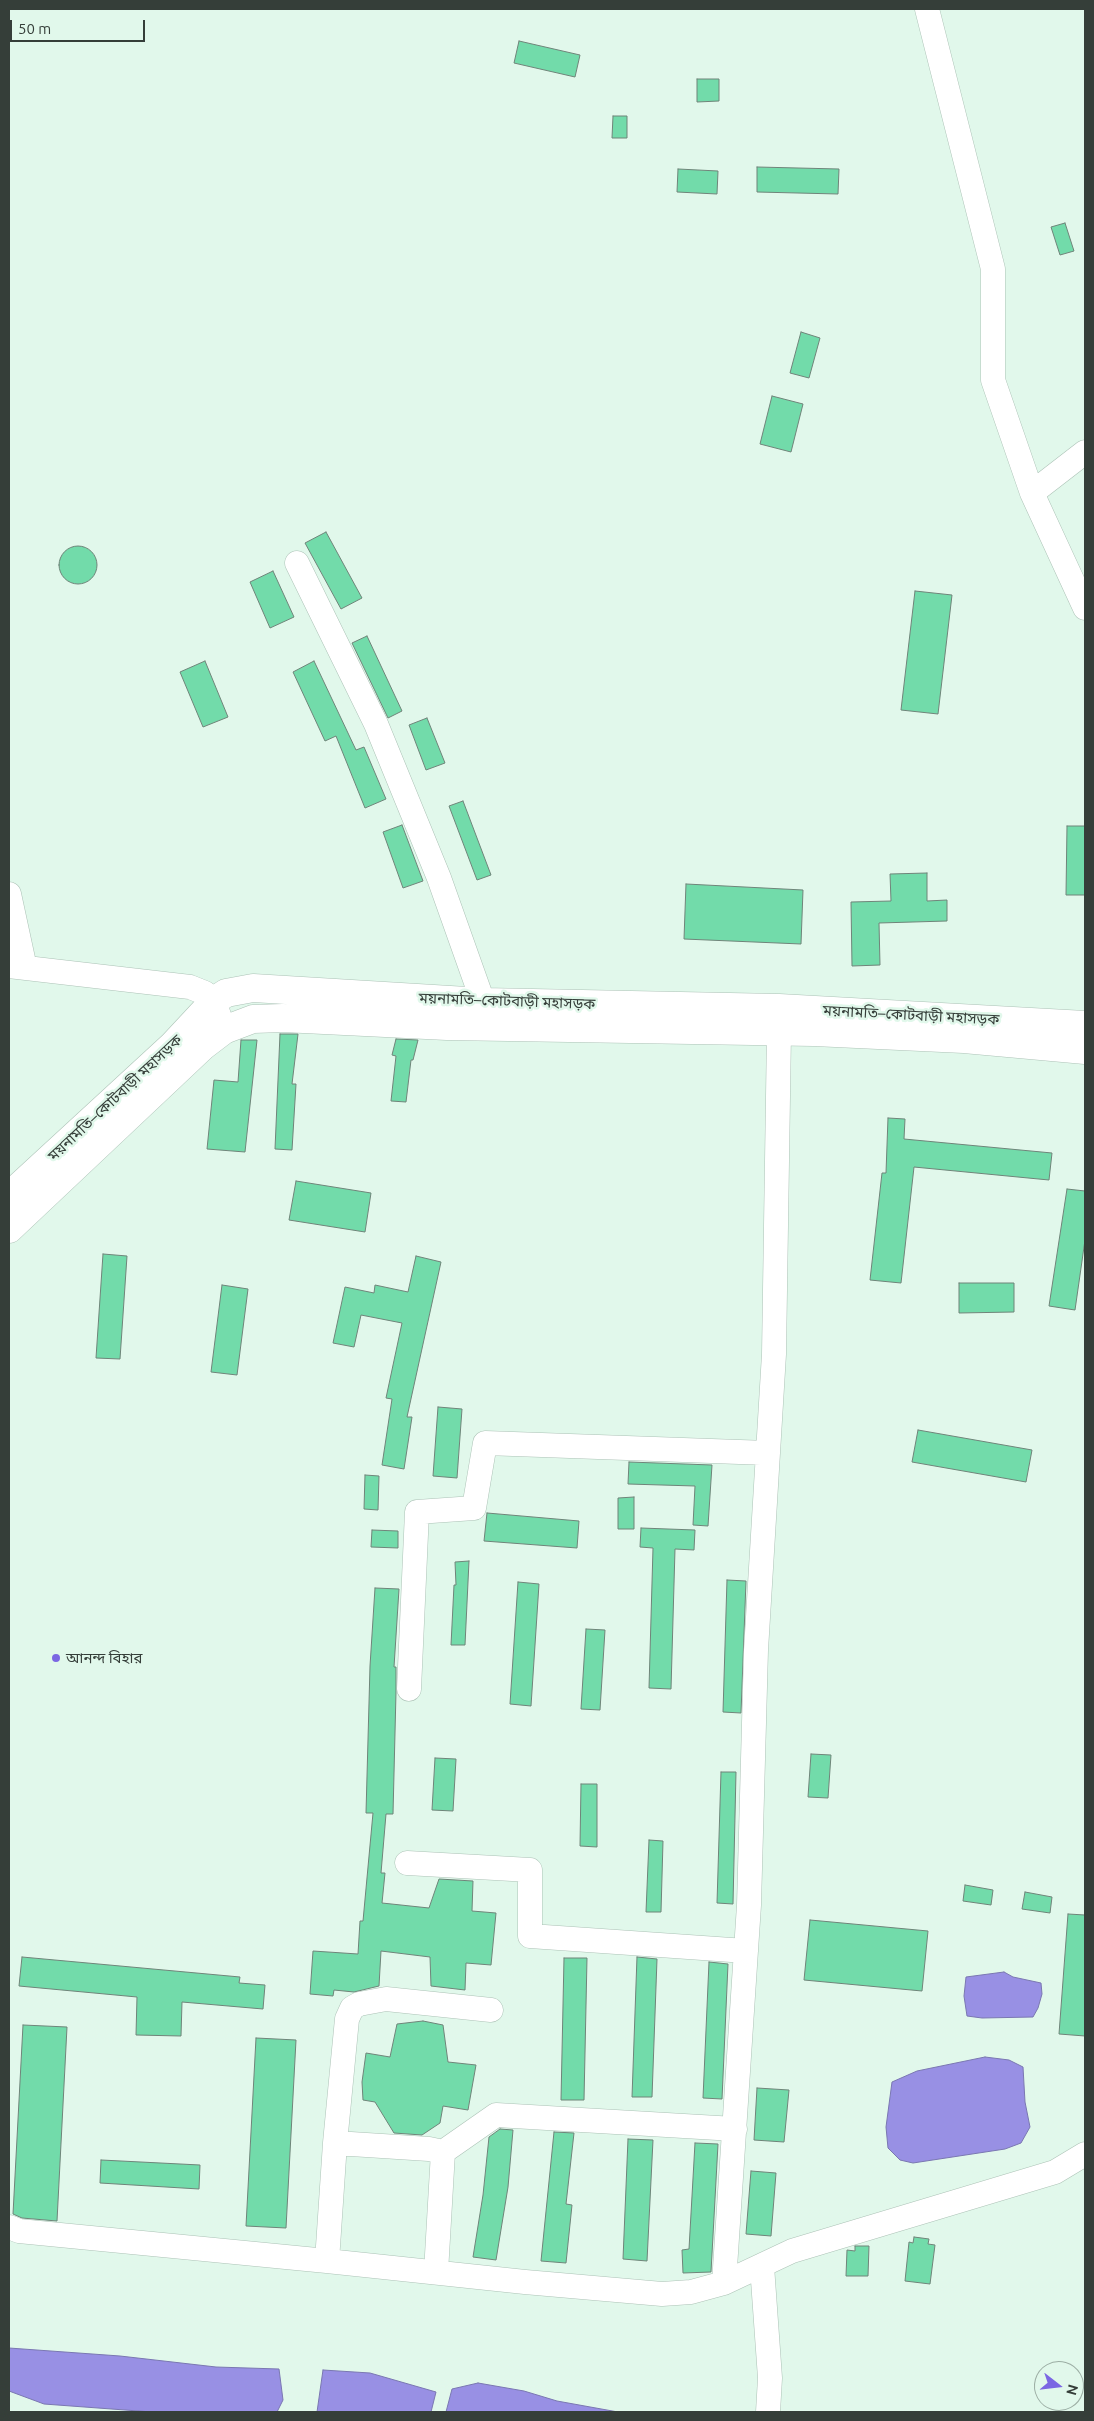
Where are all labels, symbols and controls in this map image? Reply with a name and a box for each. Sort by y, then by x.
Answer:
scale bar [12,10,148,42]
text: 50 m [18,20,51,37]
street label: ময়নামতি–কোটবাড়ী মহাসড়ক [418,989,596,1013]
street label: ময়নামতি–কোটবাড়ী মহাসড়ক [822,1001,1000,1029]
street label: ময়নামতি–কোটবাড়ী মহাসড়ক [44,1031,186,1165]
place label: আনন্দ বিহার [66,1649,142,1667]
marker: আনন্দ বিহার [50,1652,62,1664]
north arrow [1034,2361,1084,2411]
text: N [1063,2383,1082,2397]

